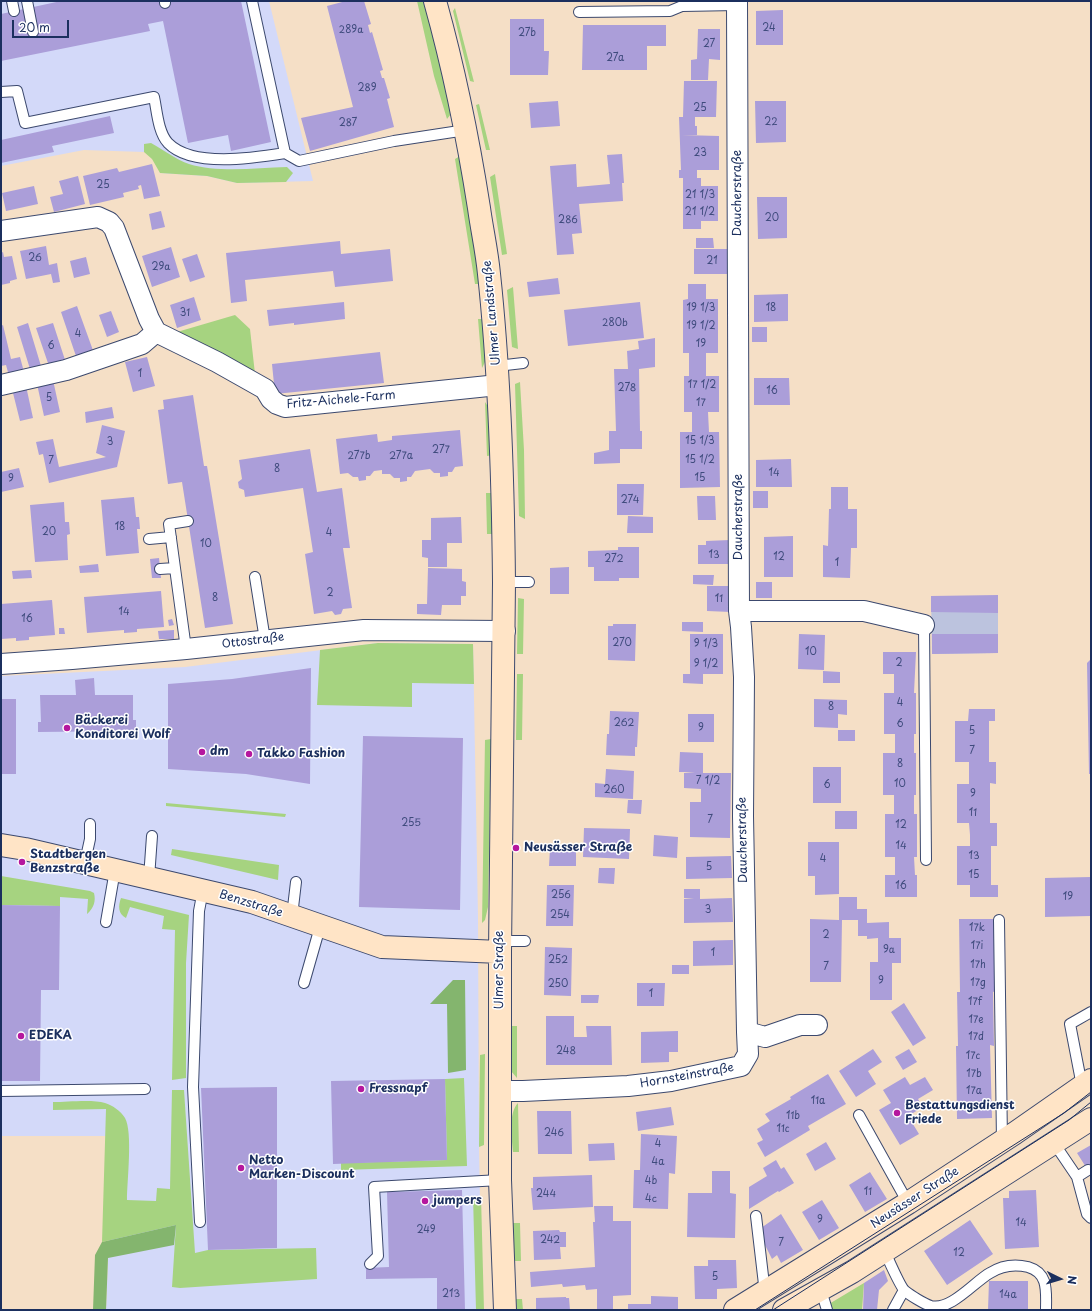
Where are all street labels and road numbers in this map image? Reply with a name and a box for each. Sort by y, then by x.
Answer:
street label: Daucherstraße [731,150,745,236]
street label: Ulmer Landstraße [480,260,504,366]
street label: Fritz-Aichele-Farm [286,388,396,412]
street label: Daucherstraße [732,474,746,560]
street label: Ottostraße [221,630,285,652]
street label: Daucherstraße [735,797,751,883]
street label: Benzstraße [217,888,285,920]
street label: Ulmer Straße [493,931,507,1009]
street label: Hornsteinstraße [639,1061,735,1091]
street label: Neusässer Straße [868,1164,962,1232]

